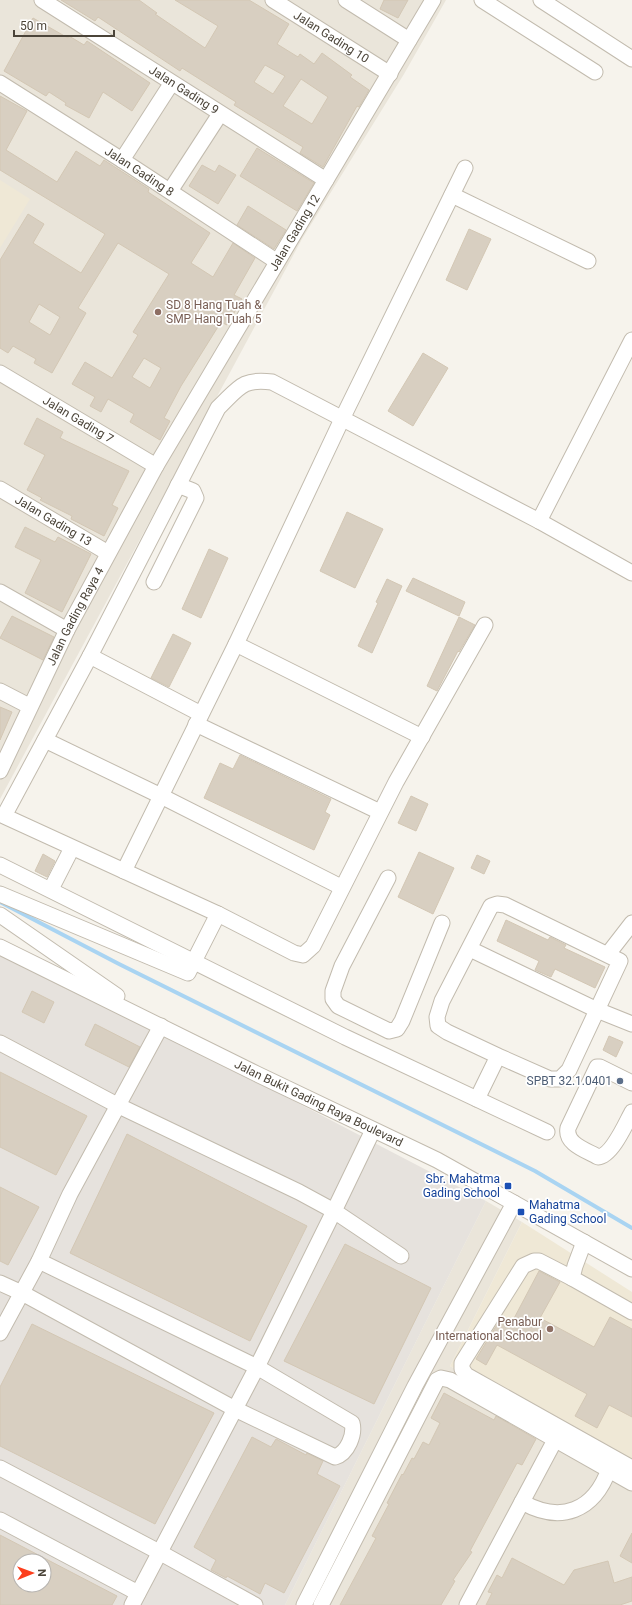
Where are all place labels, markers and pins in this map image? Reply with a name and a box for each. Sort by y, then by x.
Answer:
place label: SD 8 Hang Tuah & SMP Hang Tuah 5 [166,298,262,326]
marker: SD 8 Hang Tuah & SMP Hang Tuah 5 [153,307,163,317]
place label: SPBT 32.1.0401 [527,1074,612,1088]
marker: SPBT 32.1.0401 [615,1076,625,1086]
place label: Sbr. Mahatma Gading School [423,1172,500,1200]
marker: Sbr. Mahatma Gading School [503,1181,513,1191]
place label: Mahatma Gading School [529,1198,606,1226]
marker: Mahatma Gading School [516,1207,526,1217]
place label: Penabur International School [435,1315,542,1343]
marker: Penabur International School [545,1324,555,1334]

